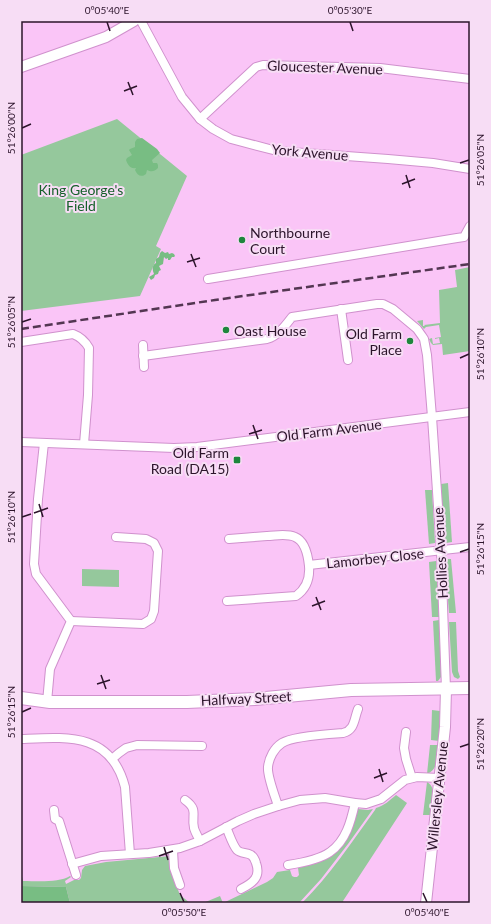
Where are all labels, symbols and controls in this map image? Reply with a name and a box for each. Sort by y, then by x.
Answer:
text: 0°05'40"E [85,4,130,16]
text: 0°05'30"E [328,4,373,16]
street label: Gloucester Avenue [267,56,383,78]
text: 51°26'00"N [5,102,17,154]
text: 51°26'05"N [474,134,486,186]
street label: York Avenue [271,140,349,164]
park label: King George's Field [39,181,123,214]
place label: Northbourne Court [250,224,330,257]
marker: Northbourne Court [237,235,247,245]
text: 51°26'05"N [5,296,17,348]
place label: Oast House [234,322,306,339]
marker: Oast House [221,325,231,335]
place label: Old Farm Place [346,325,402,358]
text: 51°26'10"N [474,328,486,380]
marker: Old Farm Place [405,336,415,346]
street label: Old Farm Avenue [275,415,383,445]
place label: Old Farm Road (DA15) [151,444,229,477]
marker: Old Farm Road (DA15) [232,455,242,465]
text: 51°26'10"N [5,491,17,543]
street label: Hollies Avenue [429,507,451,599]
text: 51°26'15"N [474,523,486,575]
street label: Lamorbey Close [325,544,425,572]
text: 51°26'15"N [5,686,17,738]
street label: Halfway Street [200,687,292,709]
text: 51°26'20"N [474,718,486,770]
street label: Willersley Avenue [423,741,451,851]
text: 0°05'50"E [162,906,207,918]
text: 0°05'40"E [405,906,450,918]

